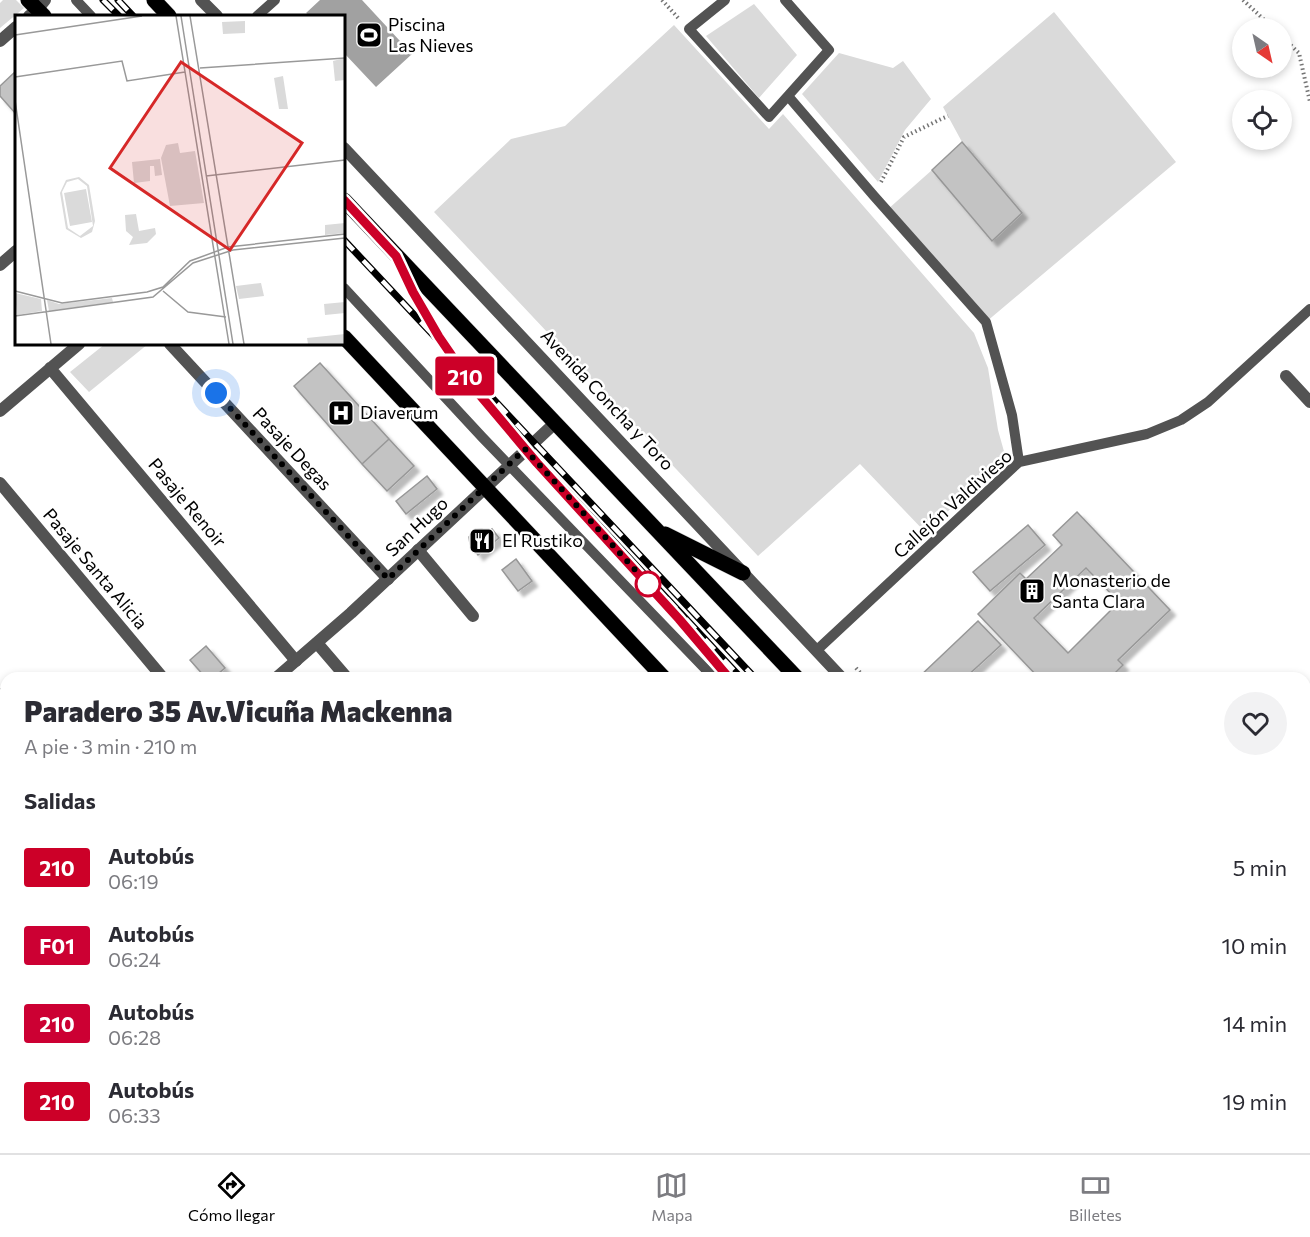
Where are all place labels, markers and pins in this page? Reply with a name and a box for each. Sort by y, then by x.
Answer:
place label: Piscina Las Nieves [388,13,473,56]
sports icon: Piscina Las Nieves [354,20,384,50]
hospital icon: Diaverum [326,398,356,428]
place label: Diaverum [360,401,438,423]
restaurant icon: El Rustiko [467,526,497,556]
place label: El Rustiko [502,529,583,551]
place label: Monasterio de Santa Clara [1052,569,1170,612]
unlabelled marker [635,571,661,597]
building icon: Monasterio de Santa Clara [1017,576,1047,606]

